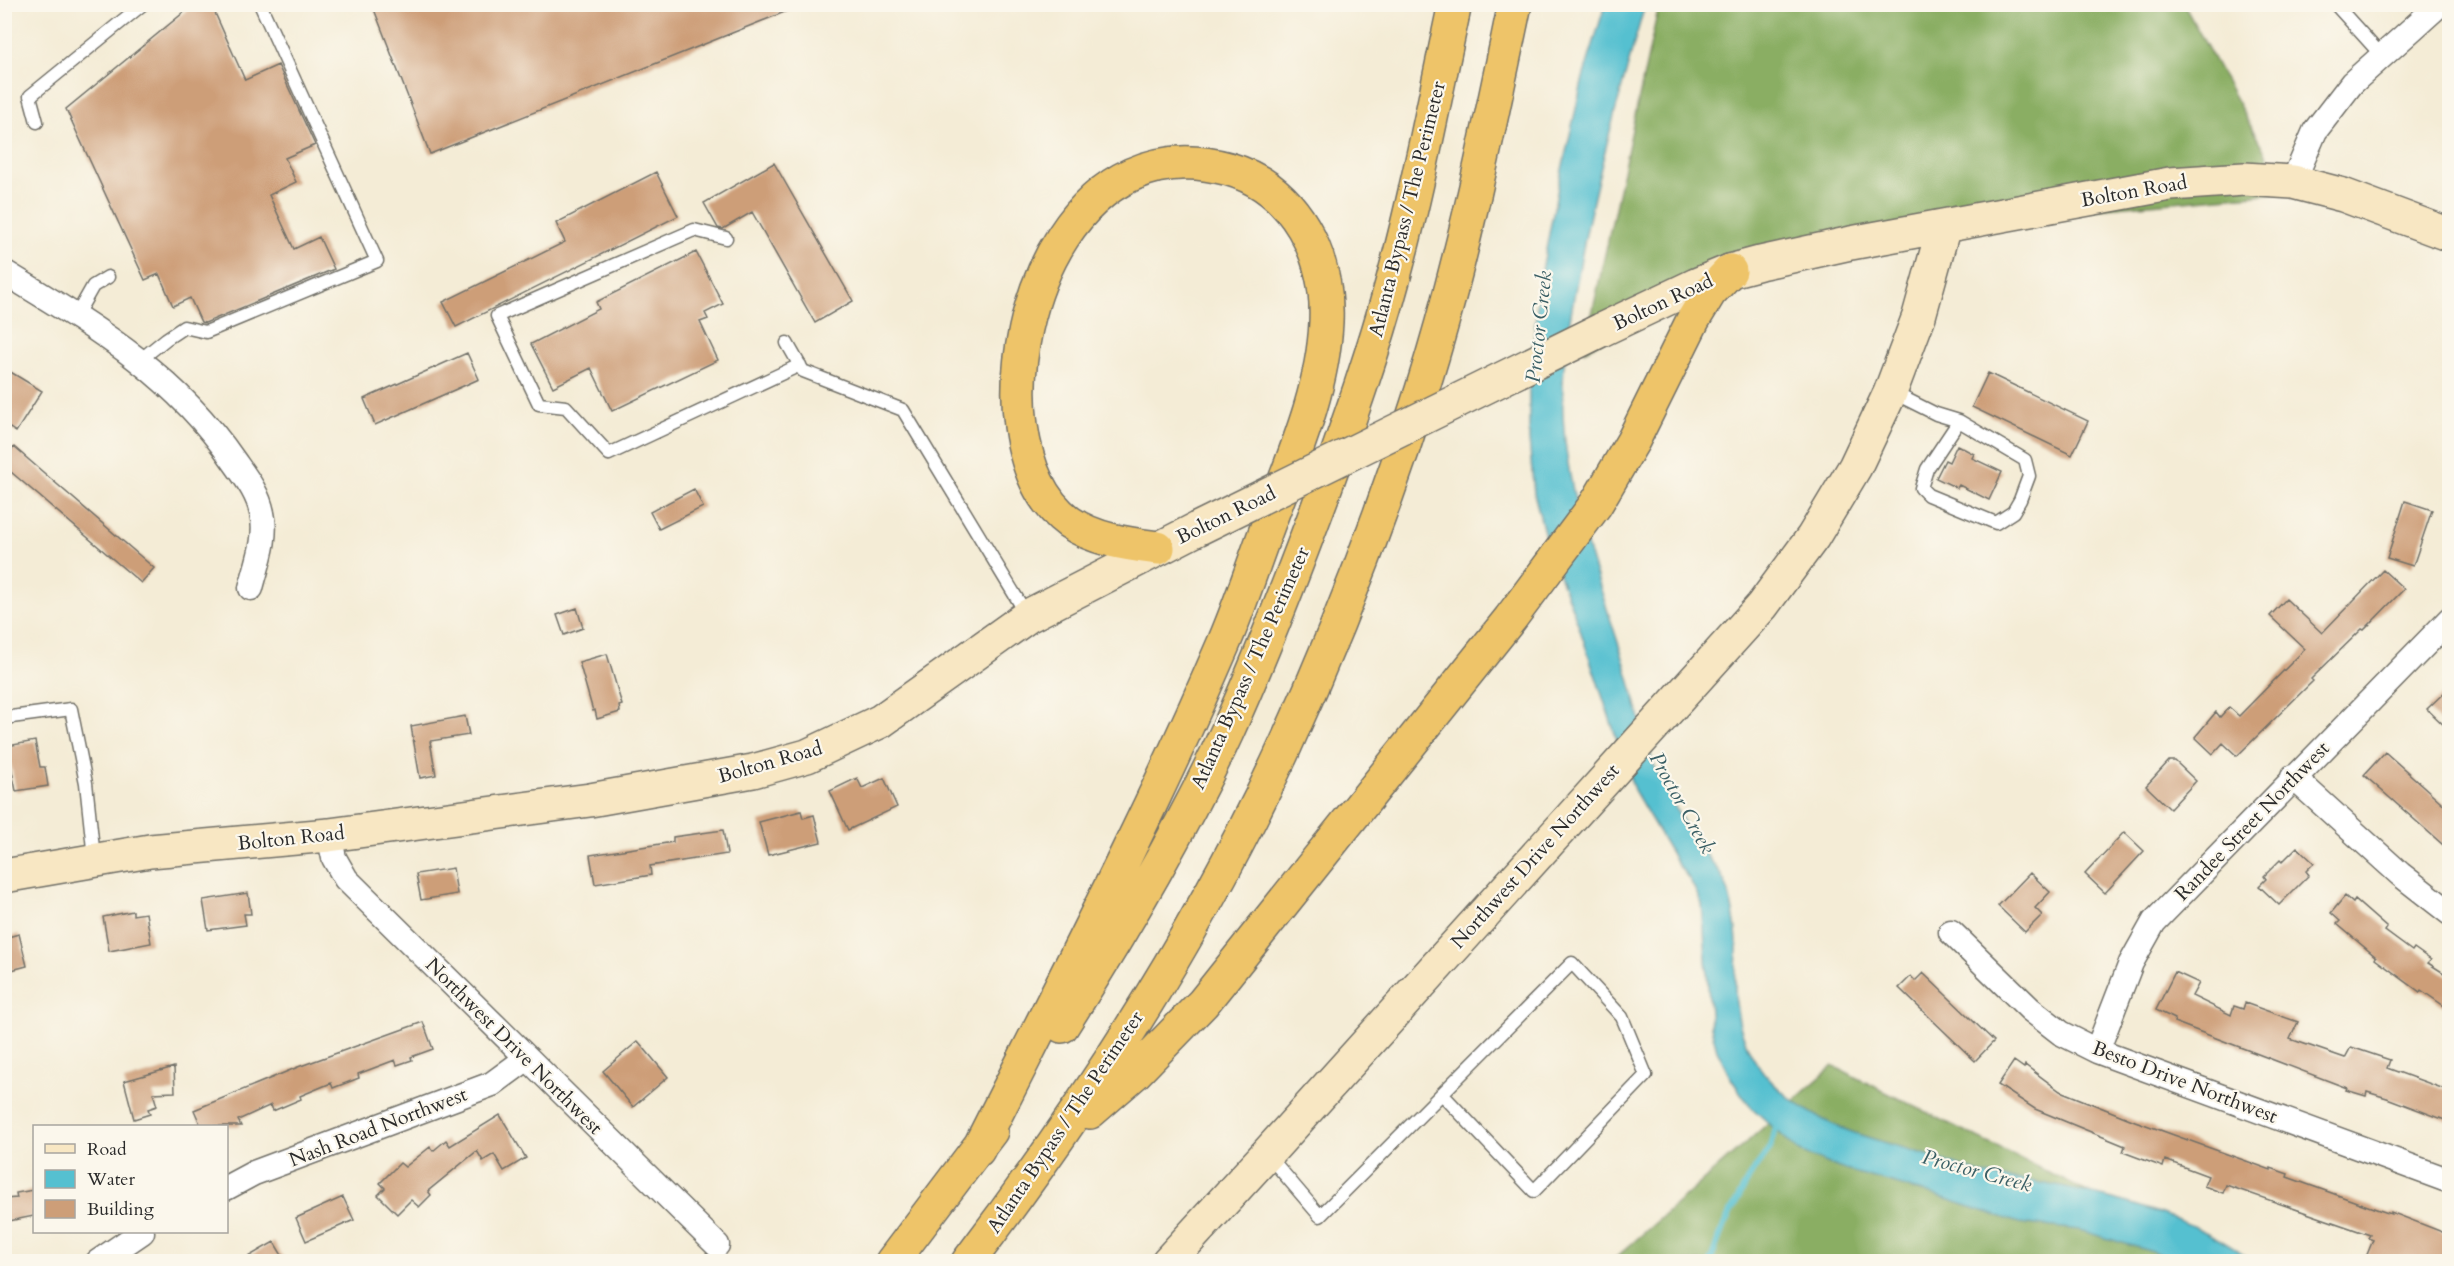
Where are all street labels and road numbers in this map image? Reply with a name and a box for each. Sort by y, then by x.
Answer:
street label: Atlanta Bypass / The Perimeter [1362,78,1452,340]
street label: Bolton Road [2079,168,2190,214]
street label: Bolton Road [1609,267,1718,337]
street label: Bolton Road [1172,479,1280,551]
street label: Atlanta Bypass / The Perimeter [1184,542,1316,793]
street label: Bolton Road [715,734,826,790]
street label: Randee Street Northwest [2169,735,2336,907]
street label: Northwest Drive Northwest [1445,757,1626,954]
street label: Bolton Road [236,819,346,857]
street label: Northwest Drive Northwest [419,951,609,1141]
street label: Atlanta Bypass / The Perimeter [980,1005,1150,1238]
street label: Besto Drive Northwest [2089,1034,2282,1130]
street label: Nash Road Northwest [285,1080,472,1173]

